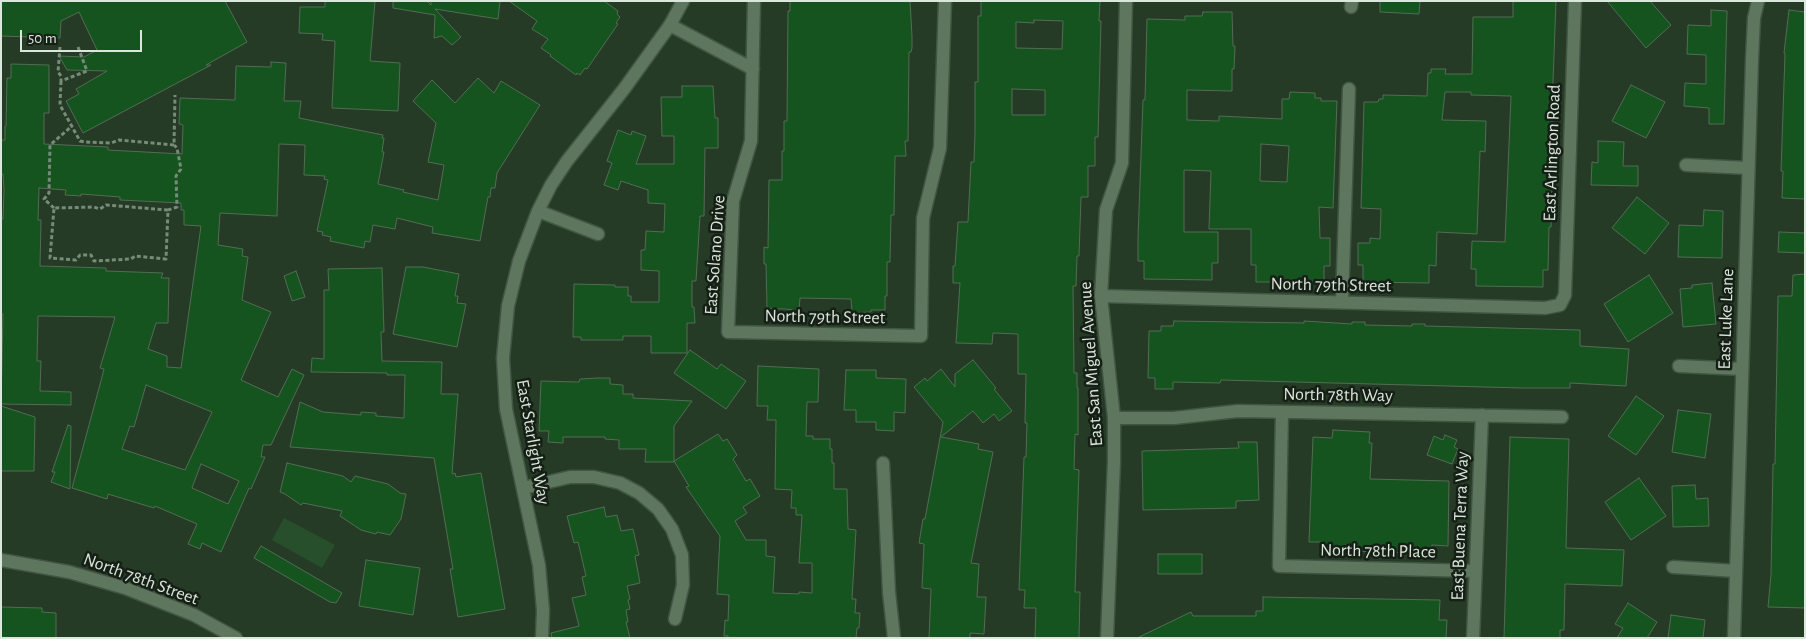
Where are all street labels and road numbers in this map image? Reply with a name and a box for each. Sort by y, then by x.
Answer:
street label: East Arlington Road [1539,84,1565,222]
street label: East Solano Drive [700,194,730,316]
street label: East Luke Lane [1713,268,1739,370]
street label: North 79th Street [1270,273,1392,297]
street label: East San Miguel Avenue [1074,281,1108,447]
street label: North 79th Street [764,305,886,329]
street label: East Starlight Way [511,378,555,506]
street label: North 78th Way [1283,383,1393,407]
street label: East Buena Terra Way [1447,451,1473,601]
street label: North 78th Place [1320,539,1436,563]
street label: North 78th Street [80,548,202,610]

